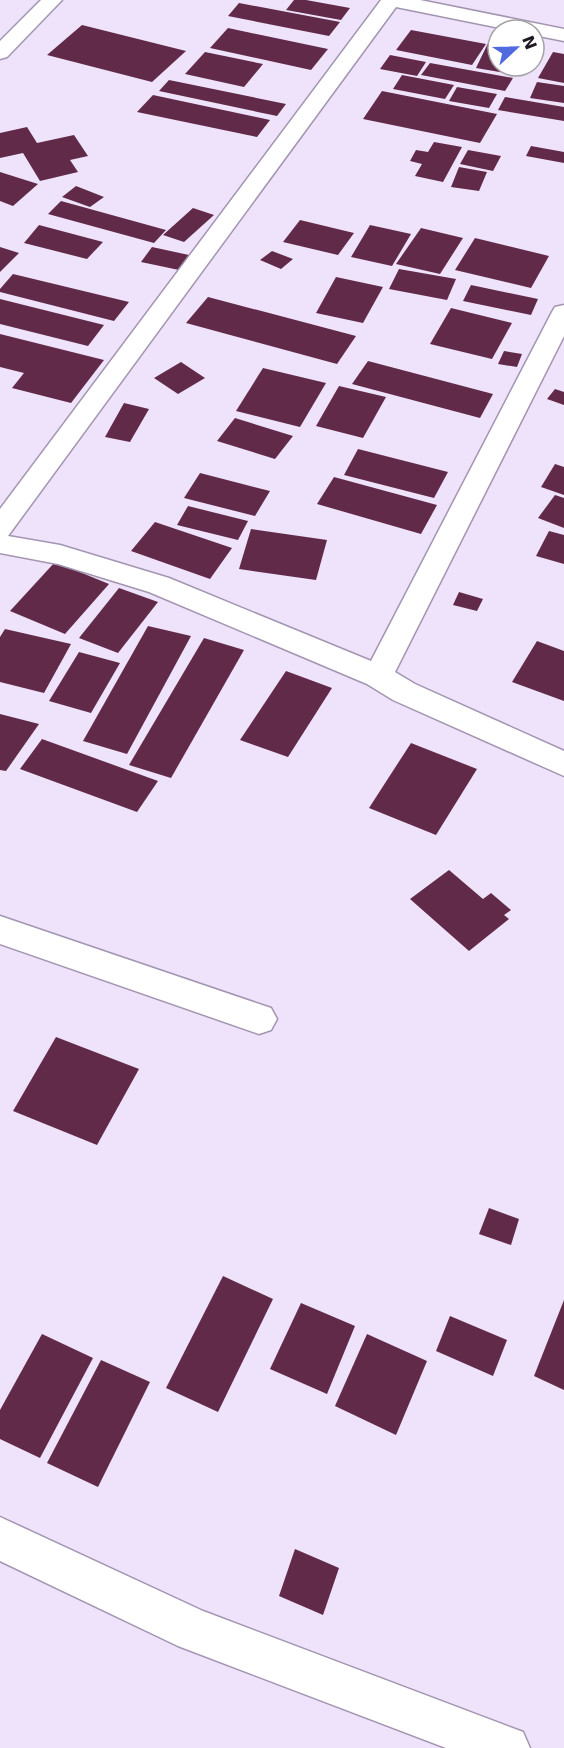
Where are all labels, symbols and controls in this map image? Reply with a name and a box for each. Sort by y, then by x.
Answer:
north arrow [486,18,546,78]
text: N [518,33,541,52]

